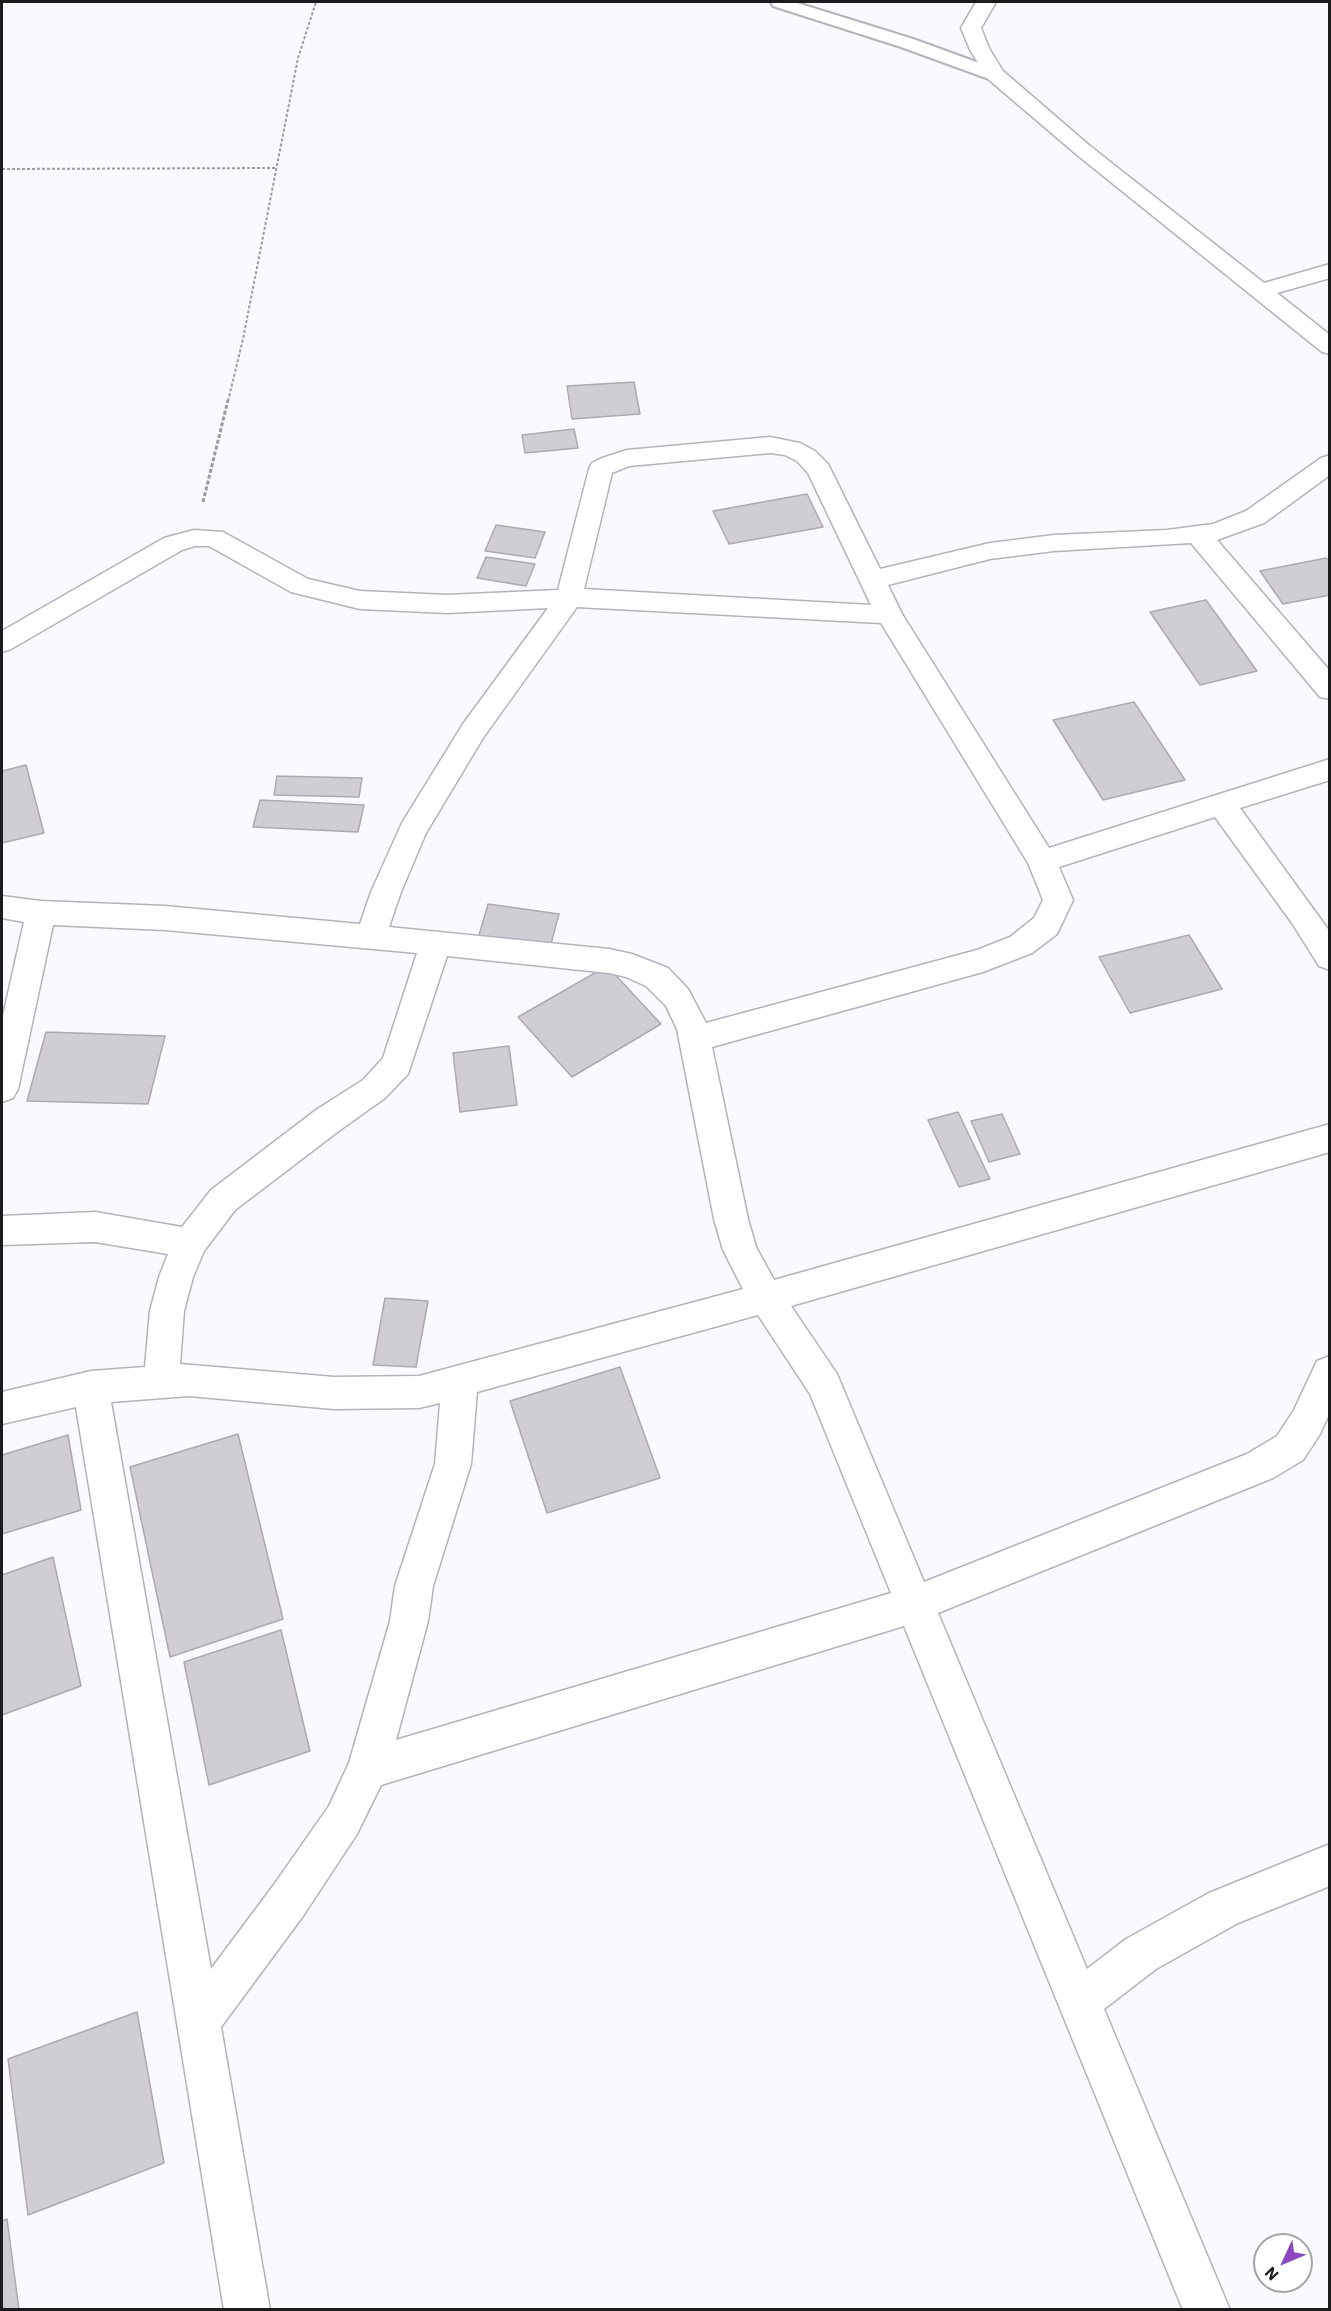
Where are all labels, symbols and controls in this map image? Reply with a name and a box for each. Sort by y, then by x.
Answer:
north arrow [1253,2233,1313,2293]
text: N [1260,2263,1283,2285]

